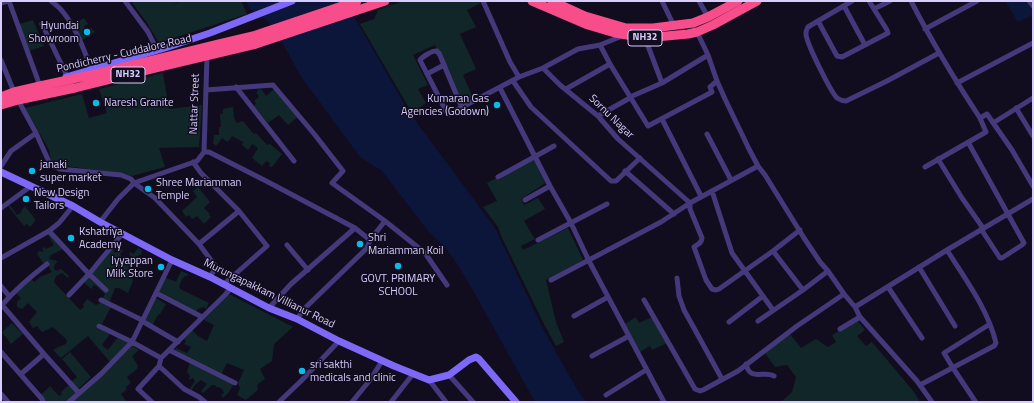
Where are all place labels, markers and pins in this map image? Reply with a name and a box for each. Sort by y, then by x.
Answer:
place label: Hyundai Showroom [28,19,79,45]
marker: Hyundai Showroom [82,27,92,37]
place label: Kumaran Gas Agencies (Godown) [401,92,489,118]
place label: Naresh Granite [104,96,173,110]
marker: Naresh Granite [91,98,101,108]
marker: Kumaran Gas Agencies (Godown) [492,100,502,110]
place label: janaki super market [40,158,102,184]
marker: janaki super market [27,166,37,176]
place label: Shree Mariamman Temple [156,176,241,202]
marker: Shree Mariamman Temple [143,184,153,194]
place label: New Design Tailors [34,186,89,212]
marker: New Design Tailors [21,194,31,204]
place label: Kshatriya Academy [79,225,123,251]
place label: Shri Mariamman Koil [368,231,444,257]
marker: Kshatriya Academy [66,233,76,243]
marker: Shri Mariamman Koil [355,239,365,249]
place label: Iyyappan Milk Store [106,254,153,280]
marker: GOVT. PRIMARY SCHOOL [393,261,403,271]
marker: Iyyappan Milk Store [156,262,166,272]
place label: GOVT. PRIMARY SCHOOL [361,272,435,298]
place label: sri sakthi medicals and clinic [310,358,396,384]
marker: sri sakthi medicals and clinic [297,366,307,376]

